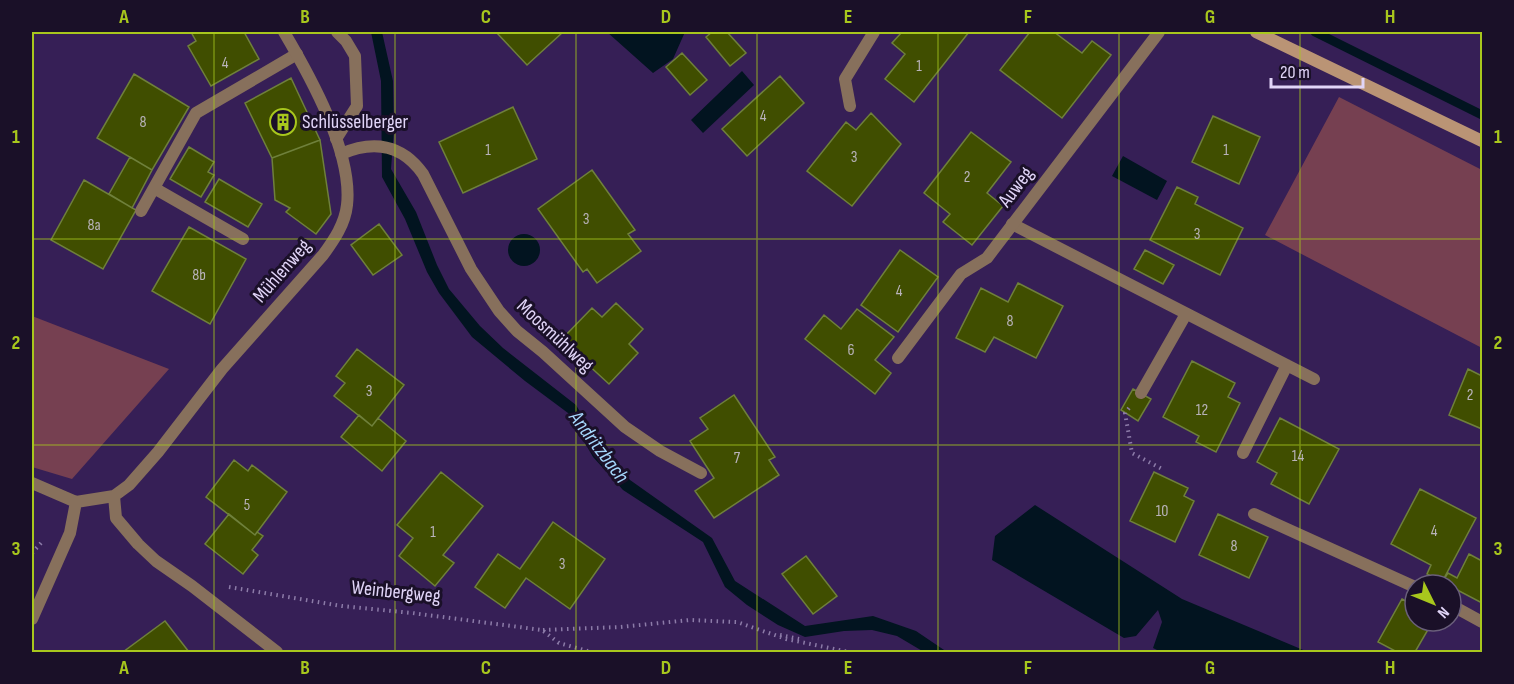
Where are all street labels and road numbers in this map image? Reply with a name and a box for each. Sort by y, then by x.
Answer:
street label: Auweg [993,162,1039,213]
street label: Mühlenweg [248,234,316,308]
street label: Moosmühlweg [512,294,598,378]
street label: Weinbergweg [350,575,442,609]

